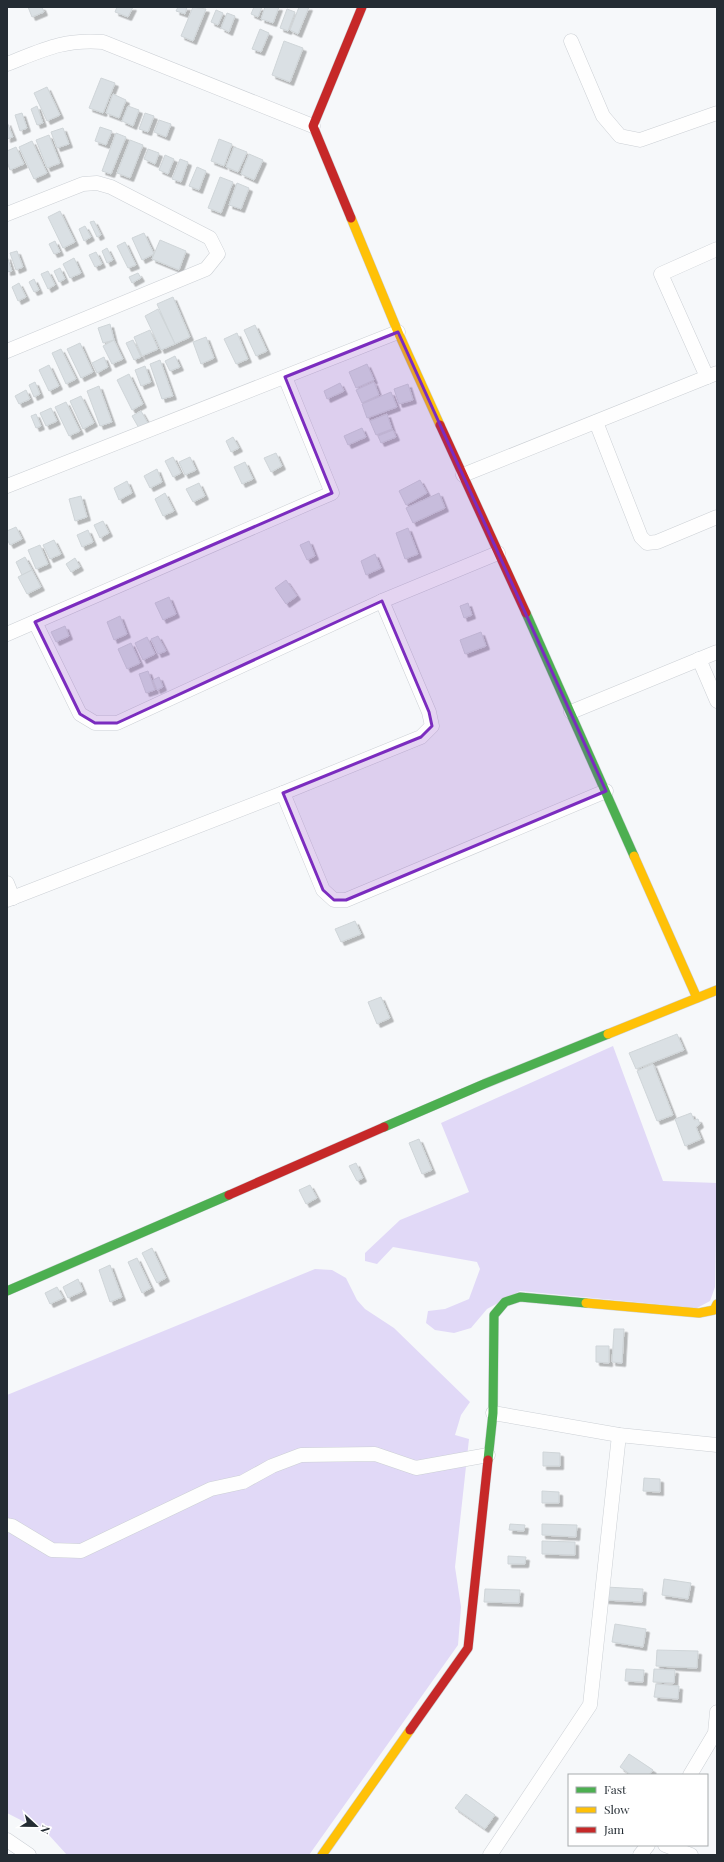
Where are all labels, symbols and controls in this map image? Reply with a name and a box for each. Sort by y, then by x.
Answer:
legend [568,1774,708,1846]
text: Fast [604,1781,627,1797]
text: Slow [604,1801,630,1817]
north arrow [16,1806,56,1846]
text: Jam [603,1821,625,1837]
text: N [37,1823,54,1836]

